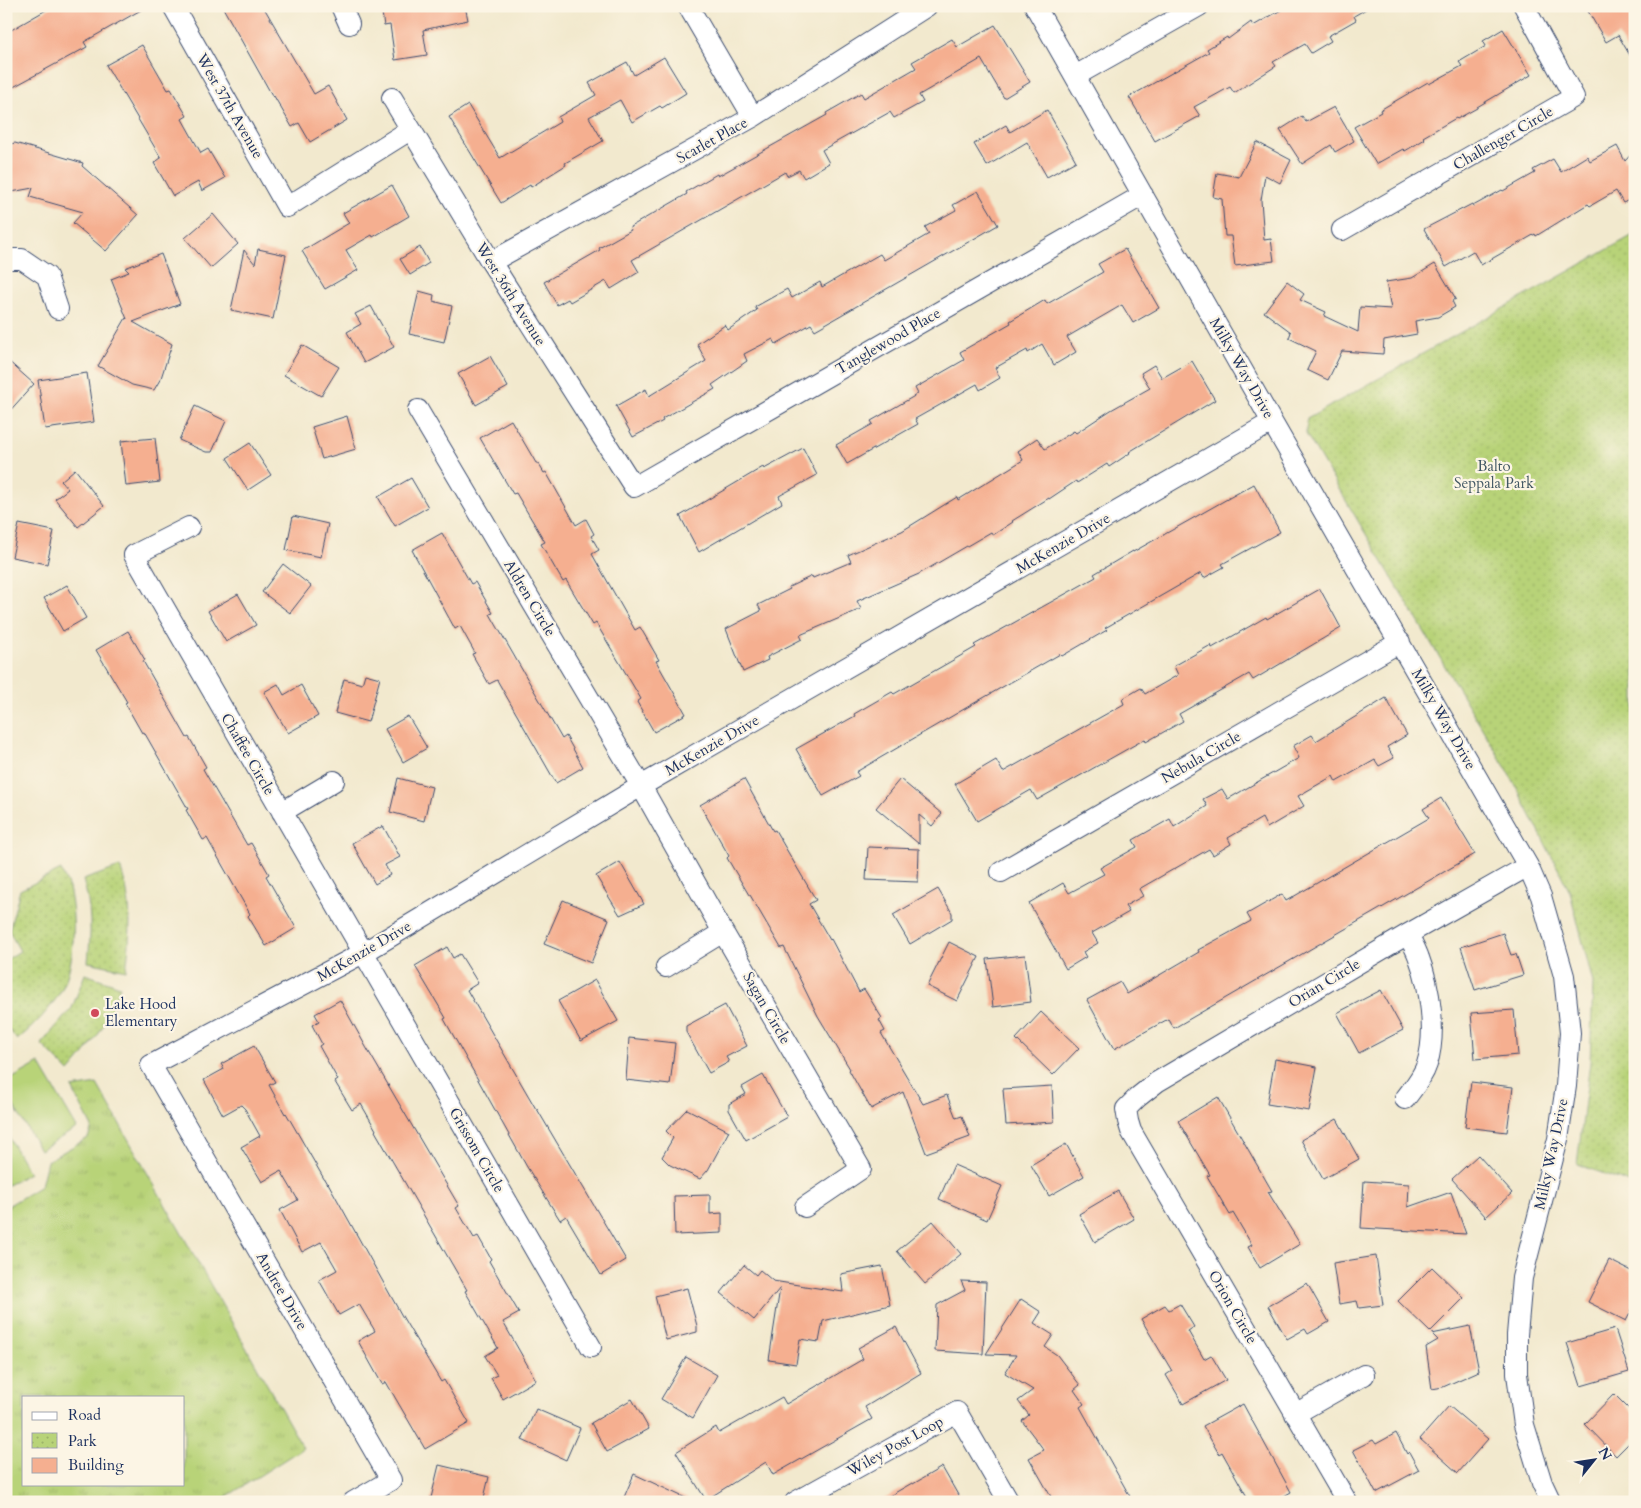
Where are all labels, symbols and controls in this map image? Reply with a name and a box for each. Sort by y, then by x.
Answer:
street label: West 37th Avenue [191,49,268,162]
street label: Challenger Circle [1449,101,1557,175]
street label: Scarlet Place [673,112,751,168]
street label: West 36th Avenue [471,238,551,350]
street label: Tanglewood Place [832,303,944,379]
street label: Milky Way Drive [1205,314,1279,422]
park label: Balto Seppala Park [1454,456,1534,493]
street label: McKenzie Drive [1012,508,1114,578]
street label: Aldren Circle [499,556,561,640]
street label: Milky Way Drive [1407,665,1481,773]
street label: Chaffee Circle [216,709,280,799]
street label: McKenzie Drive [661,710,763,780]
street label: Nebula Circle [1158,726,1245,788]
street label: McKenzie Drive [313,916,415,986]
street label: Orian Circle [1284,954,1364,1012]
street label: Sagan Circle [738,968,796,1048]
place label: Lake Hood Elementary [105,994,178,1031]
marker: Lake Hood Elementary [89,1007,101,1019]
street label: Milky Way Drive [1529,1096,1573,1212]
street label: Grissom Circle [445,1104,510,1196]
street label: Andree Drive [252,1249,312,1334]
street label: Orion Circle [1204,1267,1262,1348]
legend [22,1396,185,1486]
text: Road [68,1405,101,1425]
street label: Wiley Post Loop [842,1411,947,1481]
text: Park [68,1431,97,1451]
north arrow [1568,1436,1618,1486]
text: N [1594,1444,1616,1464]
text: Building [68,1455,124,1475]

